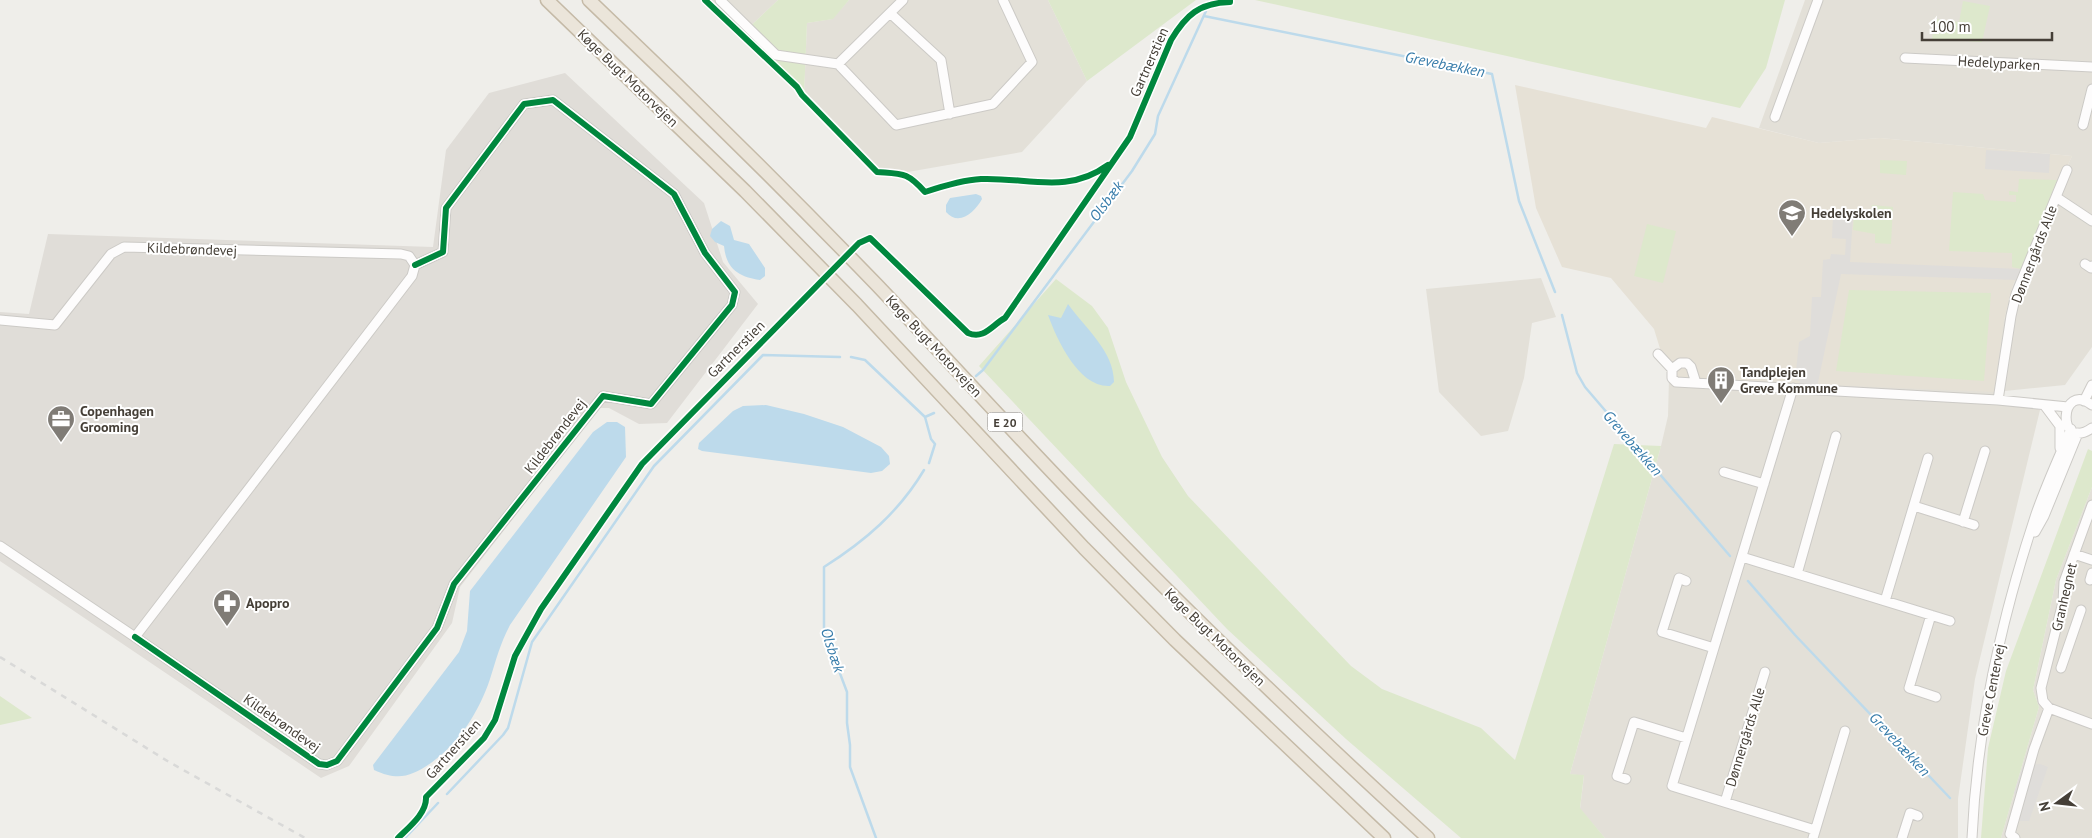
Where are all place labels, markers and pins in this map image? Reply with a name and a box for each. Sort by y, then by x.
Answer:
school or university icon: Hedelyskolen [1777,198,1807,237]
place label: Hedelyskolen [1811,204,1892,222]
place label: Tandplejen Greve Kommune [1740,363,1838,397]
building icon: Tandplejen Greve Kommune [1706,365,1736,404]
place label: Copenhagen Grooming [80,402,154,436]
office icon: Copenhagen Grooming [46,404,76,443]
pharmacy icon: Apopro [212,588,242,627]
place label: Apopro [246,594,290,612]

